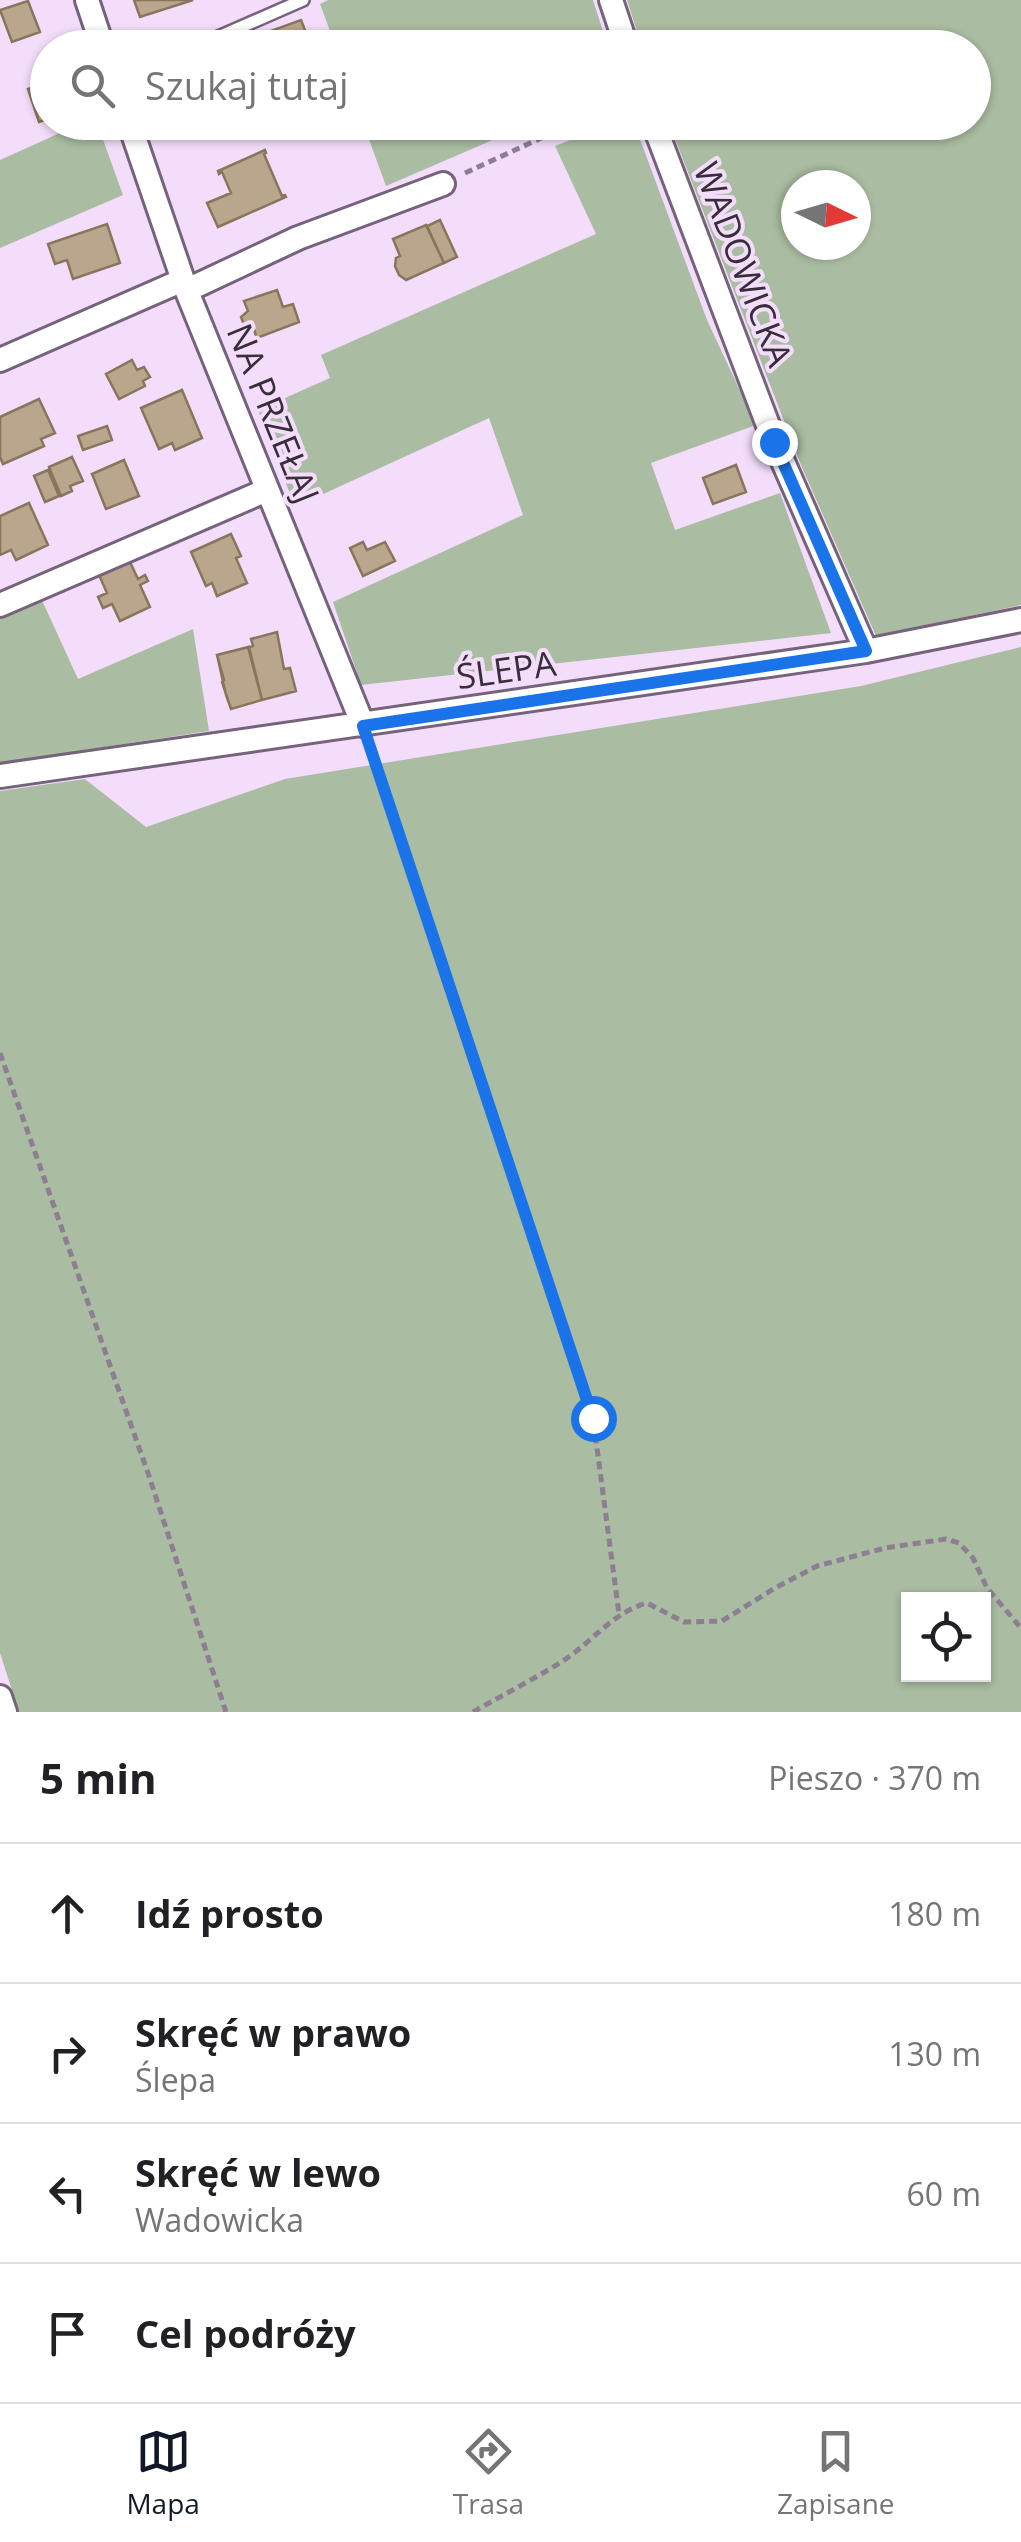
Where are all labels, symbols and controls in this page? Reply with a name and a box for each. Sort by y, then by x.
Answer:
search box [30,30,991,140]
icon: search [65,58,120,113]
text: Szukaj tutaj [145,59,349,111]
street label: WADOWICKA [684,155,805,373]
north arrow [781,170,871,260]
street label: NA PRZEŁAJ [217,316,331,510]
route end [752,420,798,466]
street label: ŚLEPA [453,639,560,699]
route start [571,1396,617,1442]
map controls [901,1592,991,1682]
button: locate [901,1592,991,1682]
text: 5 min [40,1749,157,1806]
text: Pieszo · 370 m [768,1756,981,1799]
icon: ahead [40,1886,95,1941]
text: Idź prosto [135,1887,324,1939]
text: 180 m [888,1892,981,1935]
text: Skręć w prawo [135,2006,411,2058]
icon: right [40,2026,95,2081]
text: 130 m [888,2032,981,2075]
text: Ślepa [135,2058,216,2101]
text: Skręć w lewo [135,2146,381,2198]
icon: left [40,2166,95,2221]
text: 60 m [906,2172,981,2215]
text: Wadowicka [135,2198,304,2241]
icon: arrive [40,2306,95,2361]
text: Cel podróży [135,2307,356,2359]
tab: Mapa [126,2424,200,2522]
tab: Trasa [453,2424,524,2522]
tab: Zapisane [777,2424,895,2522]

